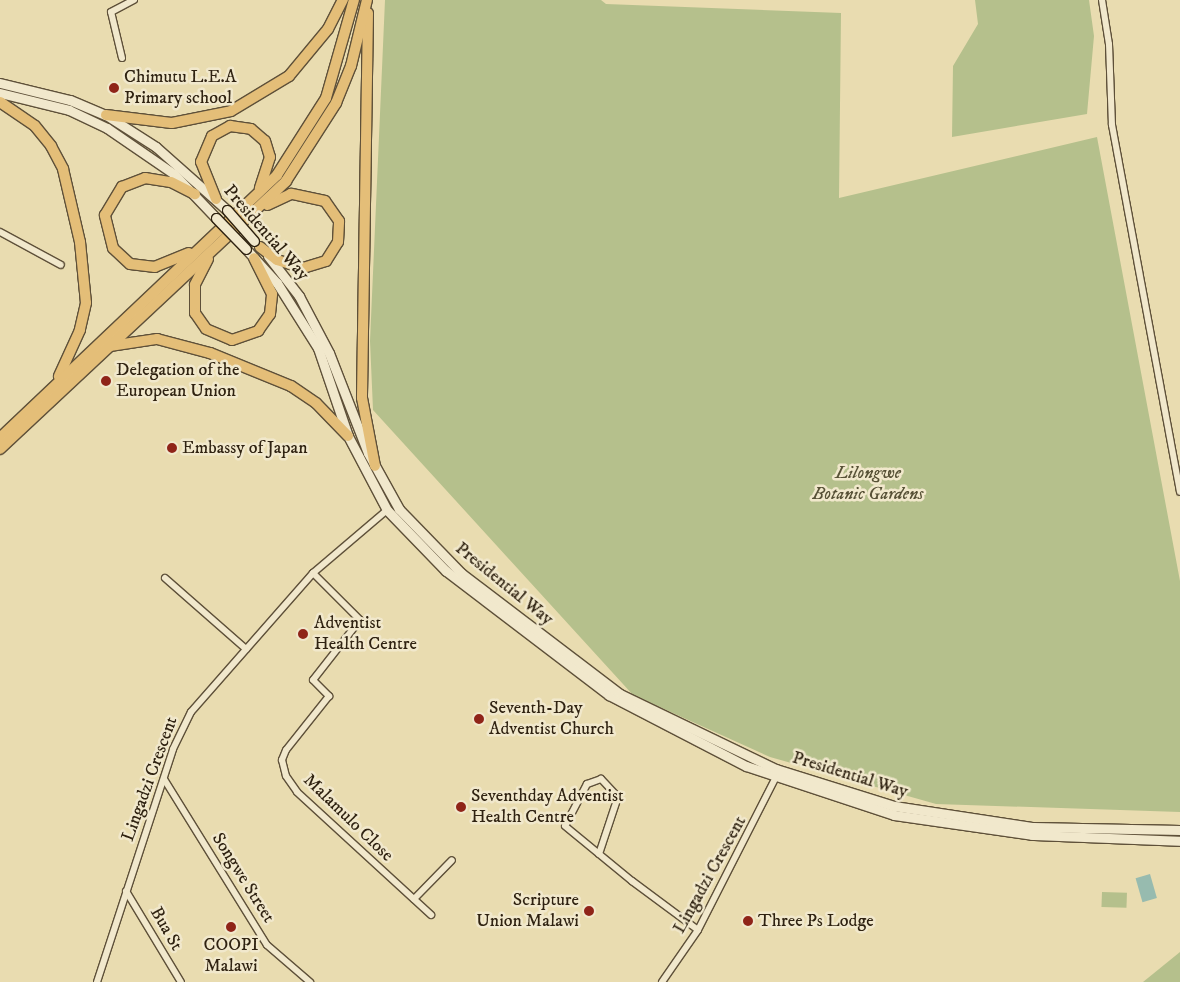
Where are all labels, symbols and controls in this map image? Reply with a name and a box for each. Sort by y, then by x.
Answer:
place label: Chimutu L.E.A Primary school [124,67,236,110]
marker: Chimutu L.E.A Primary school [108,82,120,94]
street label: Presidential Way [219,181,313,285]
place label: Delegation of the European Union [116,360,239,402]
marker: Delegation of the European Union [100,375,112,387]
place label: Embassy of Japan [182,437,308,459]
marker: Embassy of Japan [166,442,178,454]
park label: Lilongwe Botanic Gardens [812,463,924,506]
street label: Presidential Way [451,538,557,630]
place label: Adventist Health Centre [314,613,417,656]
marker: Adventist Health Centre [296,627,310,641]
place label: Seventh-Day Adventist Church [489,698,614,741]
marker: Seventh-Day Adventist Church [473,713,485,725]
street label: Lingadzi Crescent [117,714,183,844]
street label: Presidential Way [790,747,910,803]
street label: Malamulo Close [298,770,398,866]
place label: Seventhday Adventist Health Centre [471,786,624,829]
marker: Seventhday Adventist Health Centre [455,801,467,813]
street label: Lingadzi Crescent [669,812,751,938]
street label: Songwe Street [207,829,279,927]
place label: Scripture Union Malawi [476,890,579,932]
street label: Bua St [145,903,187,955]
marker: Scripture Union Malawi [583,905,595,917]
place label: Three Ps Lodge [758,910,874,932]
marker: Three Ps Lodge [742,915,754,927]
marker: COOPI Malawi [225,921,237,933]
place label: COOPI Malawi [203,935,259,978]

